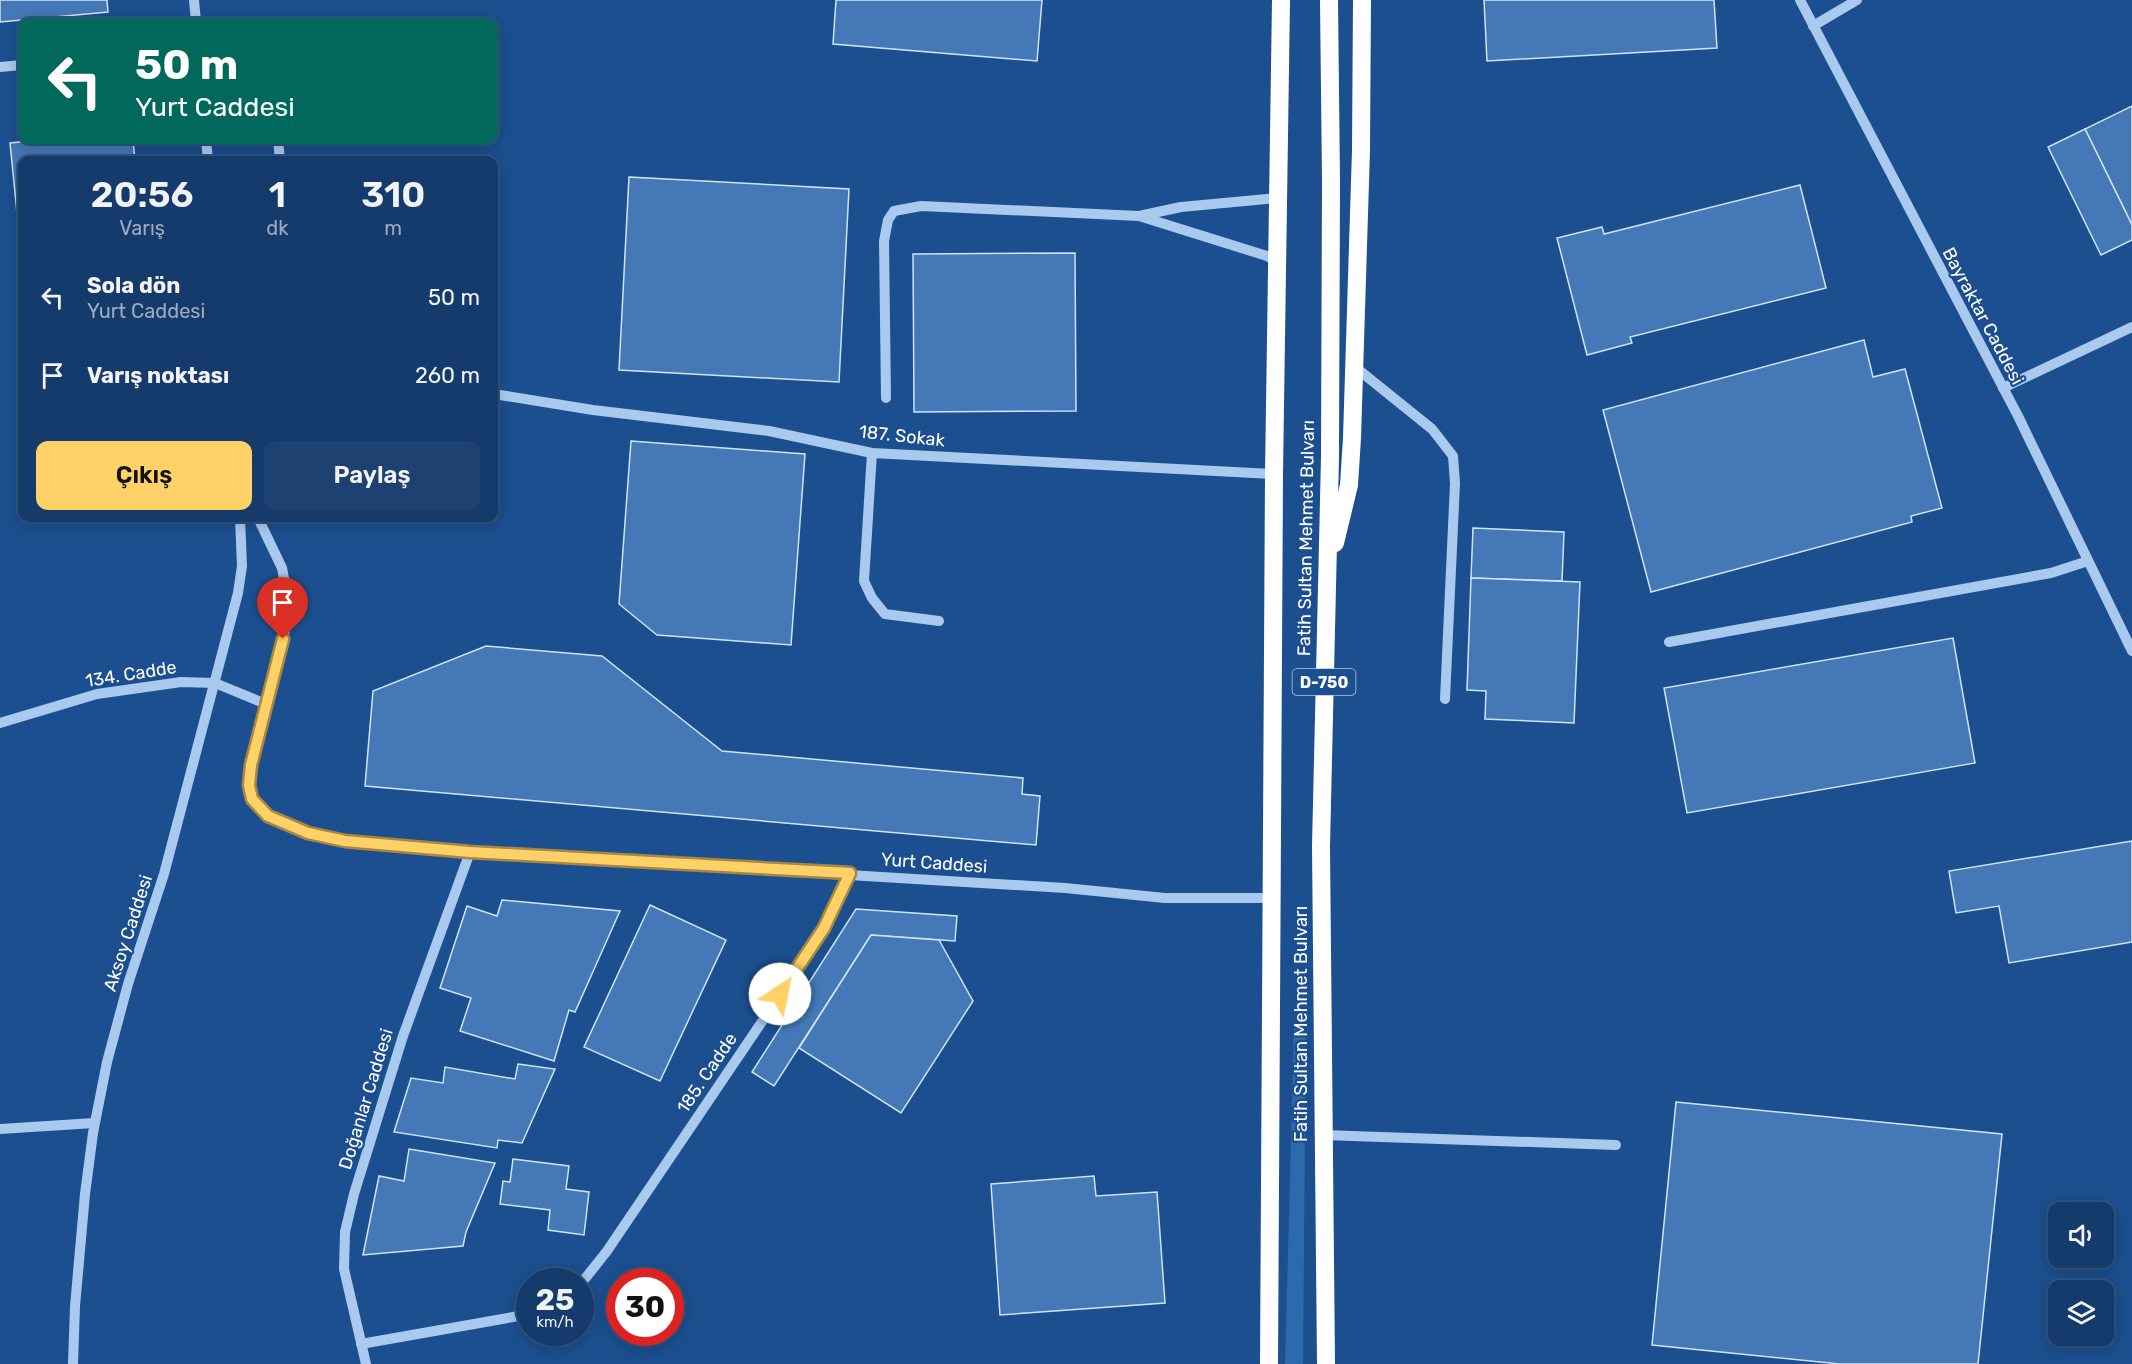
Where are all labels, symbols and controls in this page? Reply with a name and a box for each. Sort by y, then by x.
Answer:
text: 50 m [135,40,238,90]
icon: left [36,42,114,120]
text: Yurt Caddesi [135,91,295,123]
text: 20:56 [91,173,194,216]
text: 1 [269,173,286,216]
text: 310 [361,173,425,216]
text: Varış [119,216,165,240]
text: dk [266,216,289,240]
text: m [384,216,402,240]
street label: Bayraktar Caddesi [1938,244,2028,388]
text: Sola dön [87,272,180,299]
icon: left [36,281,69,314]
text: 50 m [428,284,480,311]
text: Yurt Caddesi [87,299,205,323]
icon: arrive [36,359,69,392]
text: Varış noktası [87,362,229,389]
text: 260 m [415,362,480,389]
street label: Fatih Sultan Mehmet Bulvarı [1293,420,1319,656]
street label: 187. Sokak [858,421,947,452]
button: Çıkış [36,441,252,510]
button: Paylaş [264,441,480,510]
pin [257,577,308,639]
icon: arrive [266,586,299,619]
street label: 134. Cadde [84,656,178,692]
road number: D-750 [1292,669,1356,695]
street label: Yurt Caddesi [880,848,988,878]
street label: Aksoy Caddesi [99,872,157,994]
street label: Fatih Sultan Mehmet Bulvarı [1290,906,1312,1142]
position arrow [748,962,812,1026]
street label: Doğanlar Caddesi [334,1026,398,1172]
street label: 185. Cadde [672,1029,742,1117]
map controls [2048,1202,2114,1346]
button: sound [2048,1202,2114,1268]
speed limit sign: 30 [606,1268,684,1346]
button: layers [2048,1280,2114,1346]
text: 25 [536,1282,574,1318]
text: km/h [536,1313,574,1331]

